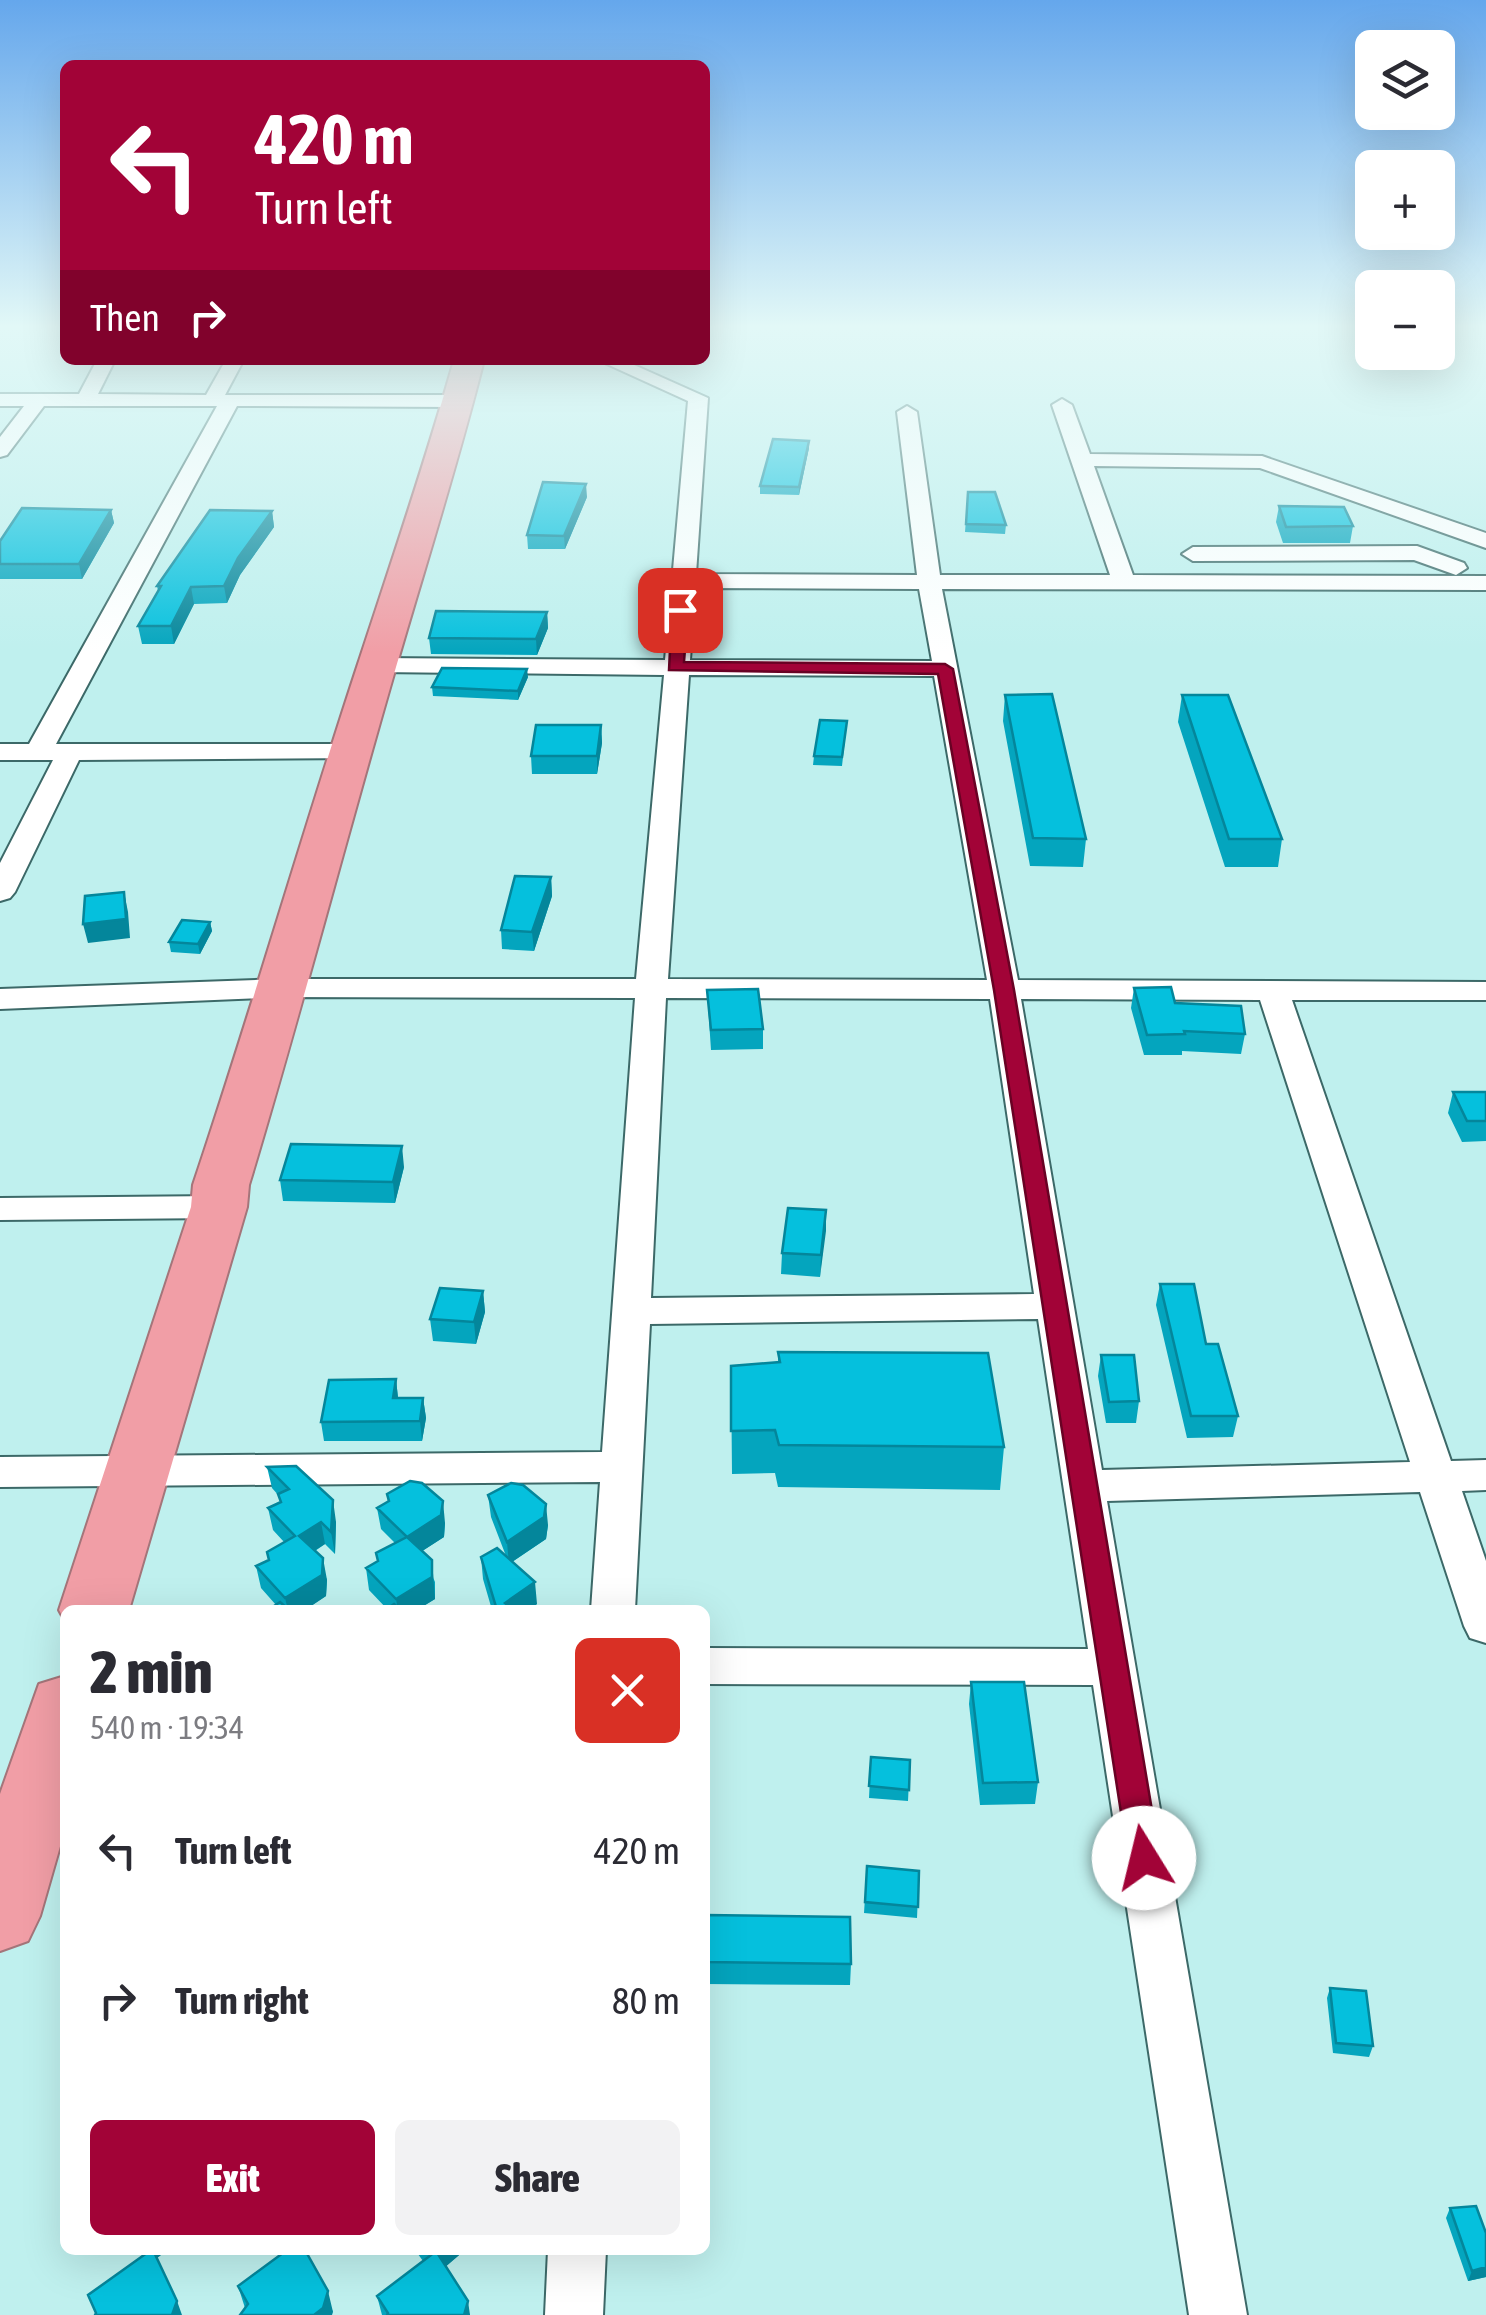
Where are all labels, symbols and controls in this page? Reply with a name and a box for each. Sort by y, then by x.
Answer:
map controls [1355,30,1455,370]
button: layers [1355,30,1455,130]
text: 420 m [255,99,414,179]
icon: left [90,100,220,230]
button: + [1355,150,1455,250]
text: Turn left [255,182,393,234]
button: − [1355,270,1455,370]
icon: right [180,290,235,345]
text: Then [90,296,160,339]
pin [638,568,723,653]
icon: arrive [653,583,708,638]
text: 2 min [90,1637,213,1706]
button: close [575,1638,680,1743]
text: 540 m · 19:34 [90,1709,244,1746]
position arrow [1092,1806,1196,1910]
icon: left [90,1823,145,1878]
text: Turn left [175,1829,291,1872]
text: 420 m [594,1829,680,1872]
icon: right [90,1973,145,2028]
text: Turn right [175,1979,309,2022]
text: 80 m [612,1979,680,2022]
button: Exit [90,2120,375,2235]
button: Share [395,2120,680,2235]

